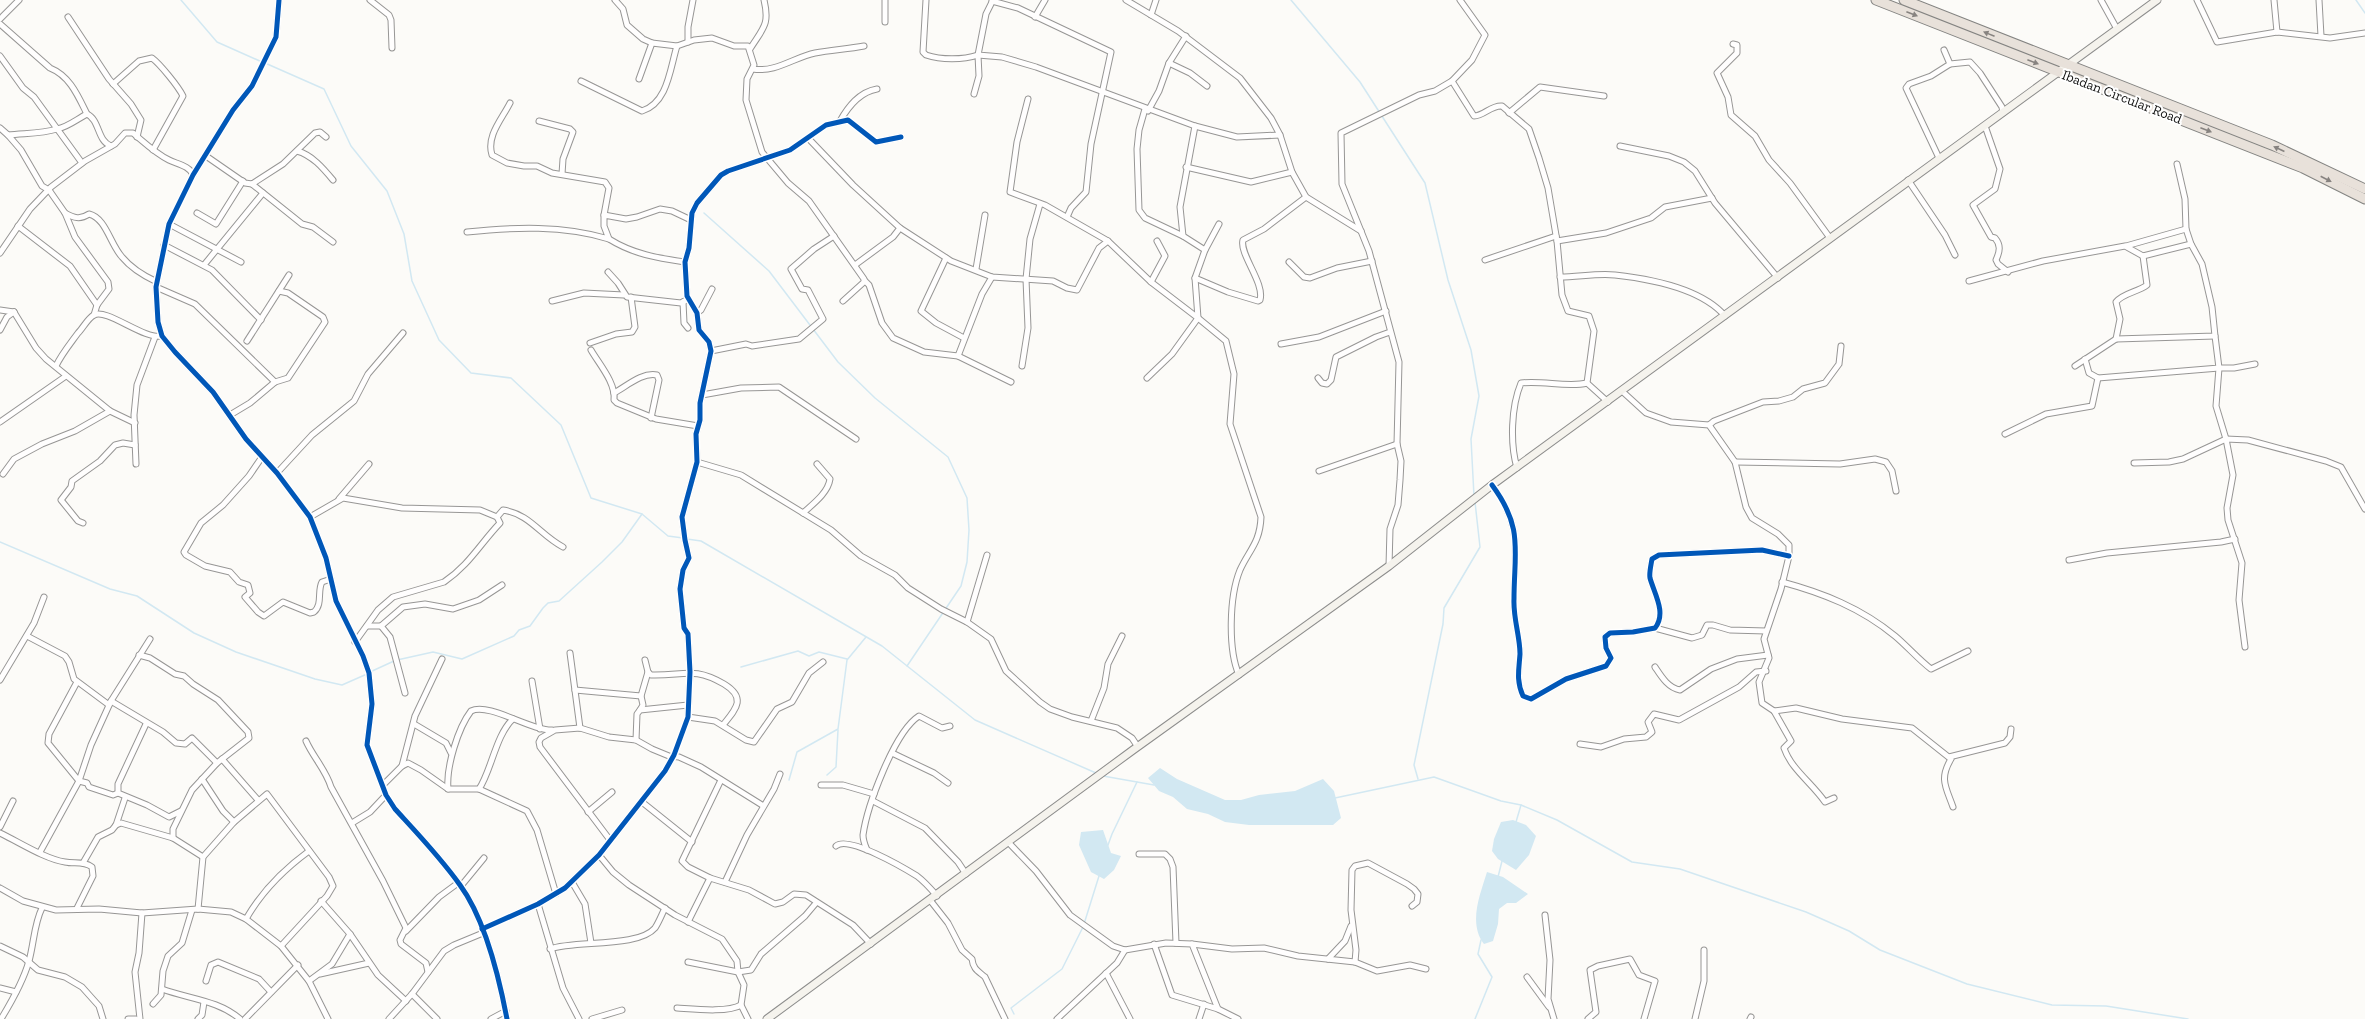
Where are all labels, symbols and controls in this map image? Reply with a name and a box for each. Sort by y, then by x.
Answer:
one-way arrow [1907,12,1919,18]
one-way arrow [1982,30,1994,36]
one-way arrow [2028,59,2040,65]
street label: Ibadan Circular Road [2060,66,2185,128]
one-way arrow [2201,127,2213,133]
one-way arrow [2273,146,2285,152]
one-way arrow [2321,176,2332,182]

